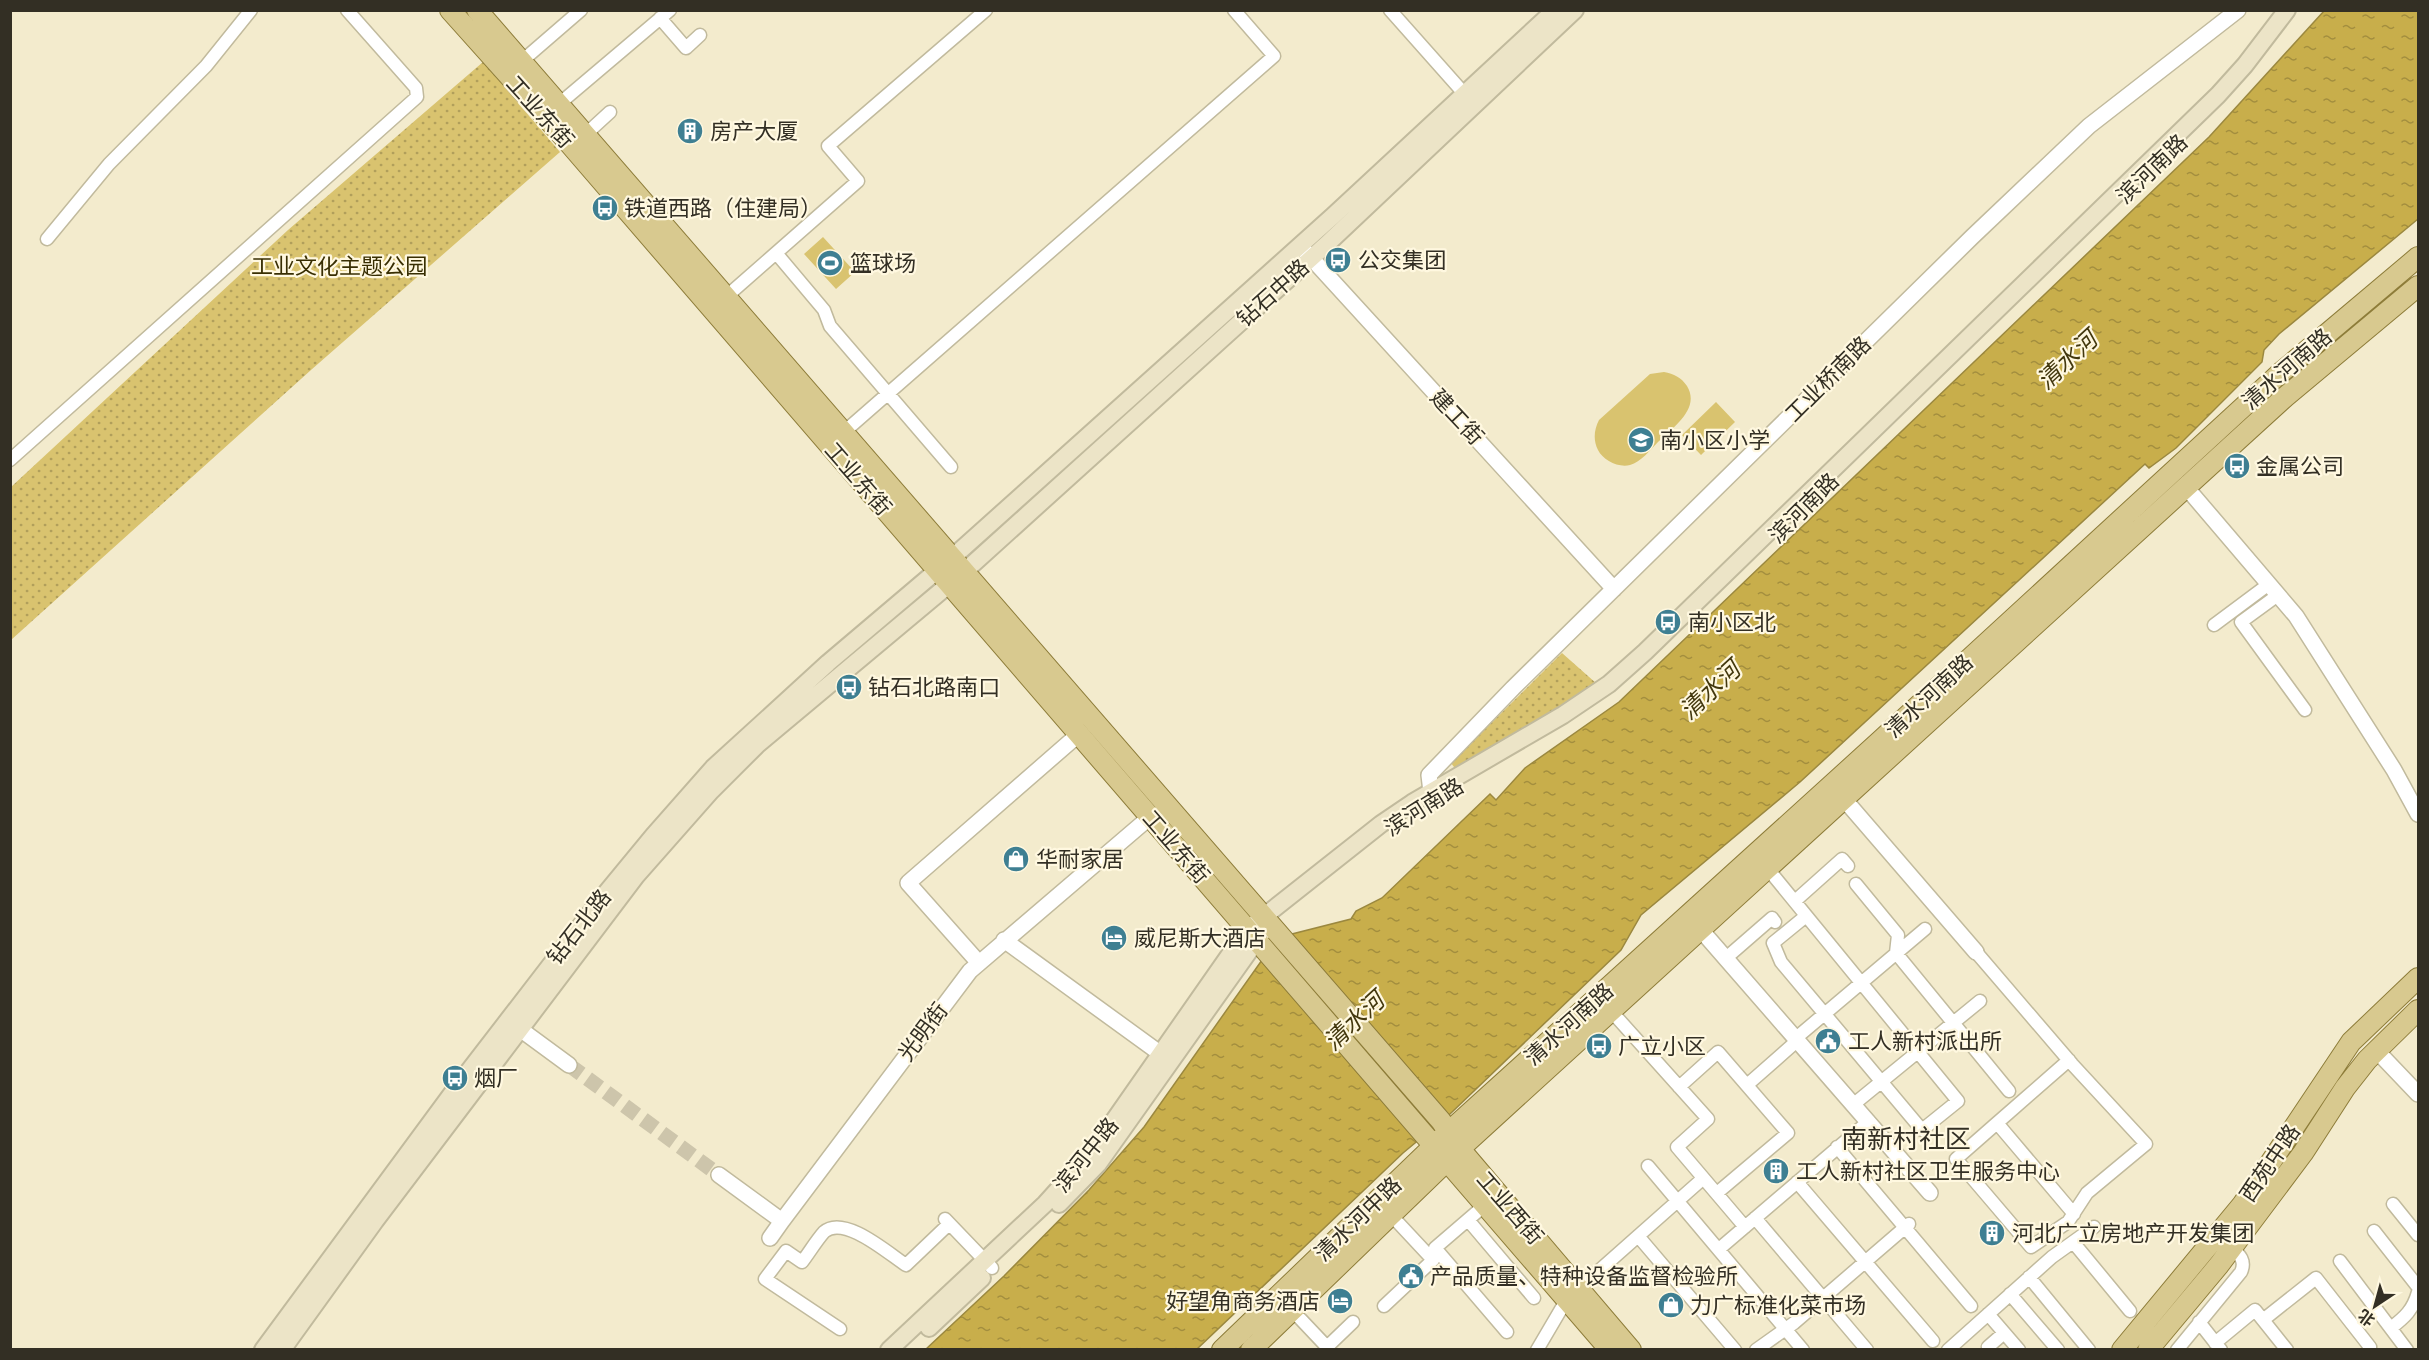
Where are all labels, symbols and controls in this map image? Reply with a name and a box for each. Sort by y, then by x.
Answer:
street label: 工业东街 [501,70,579,154]
building icon: 房产大厦 [675,116,705,146]
place label: 房产大厦 [710,118,798,145]
street label: 滨河南路 [2111,129,2193,209]
bus stop icon: 铁道西路（住建局） [590,193,620,223]
place label: 铁道西路（住建局） [624,195,822,222]
bus stop icon: 公交集团 [1323,245,1353,275]
place label: 公交集团 [1358,247,1446,274]
sports icon: 篮球场 [815,248,845,278]
place label: 篮球场 [850,250,916,277]
park label: 工业文化主题公园 [251,253,427,280]
street label: 钻石中路 [1231,254,1315,332]
water label: 清水河 [2031,322,2106,395]
street label: 清水河南路 [2237,323,2337,415]
street label: 工业桥南路 [1780,331,1876,427]
street label: 建工街 [1425,384,1489,450]
school or university icon: 南小区小学 [1626,425,1656,455]
place label: 南小区小学 [1660,427,1770,454]
street label: 工业东街 [819,437,897,521]
bus stop icon: 金属公司 [2222,451,2252,481]
place label: 金属公司 [2256,453,2344,480]
street label: 滨河南路 [1763,467,1845,549]
bus stop icon: 南小区北 [1653,607,1683,637]
place label: 南小区北 [1688,609,1776,636]
street label: 清水河南路 [1880,649,1978,743]
water label: 清水河 [1674,652,1749,725]
bus stop icon: 钻石北路南口 [834,672,864,702]
place label: 钻石北路南口 [868,674,1000,701]
street label: 滨河南路 [1380,772,1468,842]
street label: 工业东街 [1137,805,1215,889]
shop icon: 华耐家居 [1001,844,1031,874]
place label: 华耐家居 [1036,846,1124,873]
street label: 钻石北路 [541,884,617,970]
hotel icon: 威尼斯大酒店 [1099,923,1129,953]
place label: 威尼斯大酒店 [1134,925,1266,952]
street label: 清水河南路 [1519,977,1619,1071]
water label: 清水河 [1318,983,1393,1056]
street label: 光明街 [892,998,954,1066]
public building icon: 工人新村派出所 [1813,1026,1843,1056]
place label: 工人新村派出所 [1848,1028,2002,1055]
bus stop icon: 广立小区 [1584,1031,1614,1061]
place label: 广立小区 [1618,1033,1706,1060]
bus stop icon: 烟厂 [440,1063,470,1093]
place label: 烟厂 [474,1065,518,1092]
street label: 滨河中路 [1048,1112,1124,1198]
street label: 西苑中路 [2234,1119,2306,1207]
district label: 南新村社区 [1841,1123,1971,1155]
building icon: 工人新村社区卫生服务中心 [1761,1156,1791,1186]
place label: 工人新村社区卫生服务中心 [1796,1158,2060,1185]
street label: 工业西街 [1471,1166,1549,1250]
street label: 清水河中路 [1309,1171,1407,1267]
building icon: 河北广立房地产开发集团 [1977,1218,2007,1248]
place label: 河北广立房地产开发集团 [2012,1220,2254,1247]
public building icon: 产品质量、特种设备监督检验所 [1396,1261,1426,1291]
place label: 产品质量、特种设备监督检验所 [1430,1263,1738,1290]
north arrow [2345,1276,2405,1336]
hotel icon: 好望角商务酒店 [1325,1286,1355,1316]
place label: 好望角商务酒店 [1166,1288,1320,1315]
shop icon: 力广标准化菜市场 [1656,1290,1686,1320]
place label: 力广标准化菜市场 [1690,1292,1866,1319]
text: 北 [2354,1305,2379,1330]

